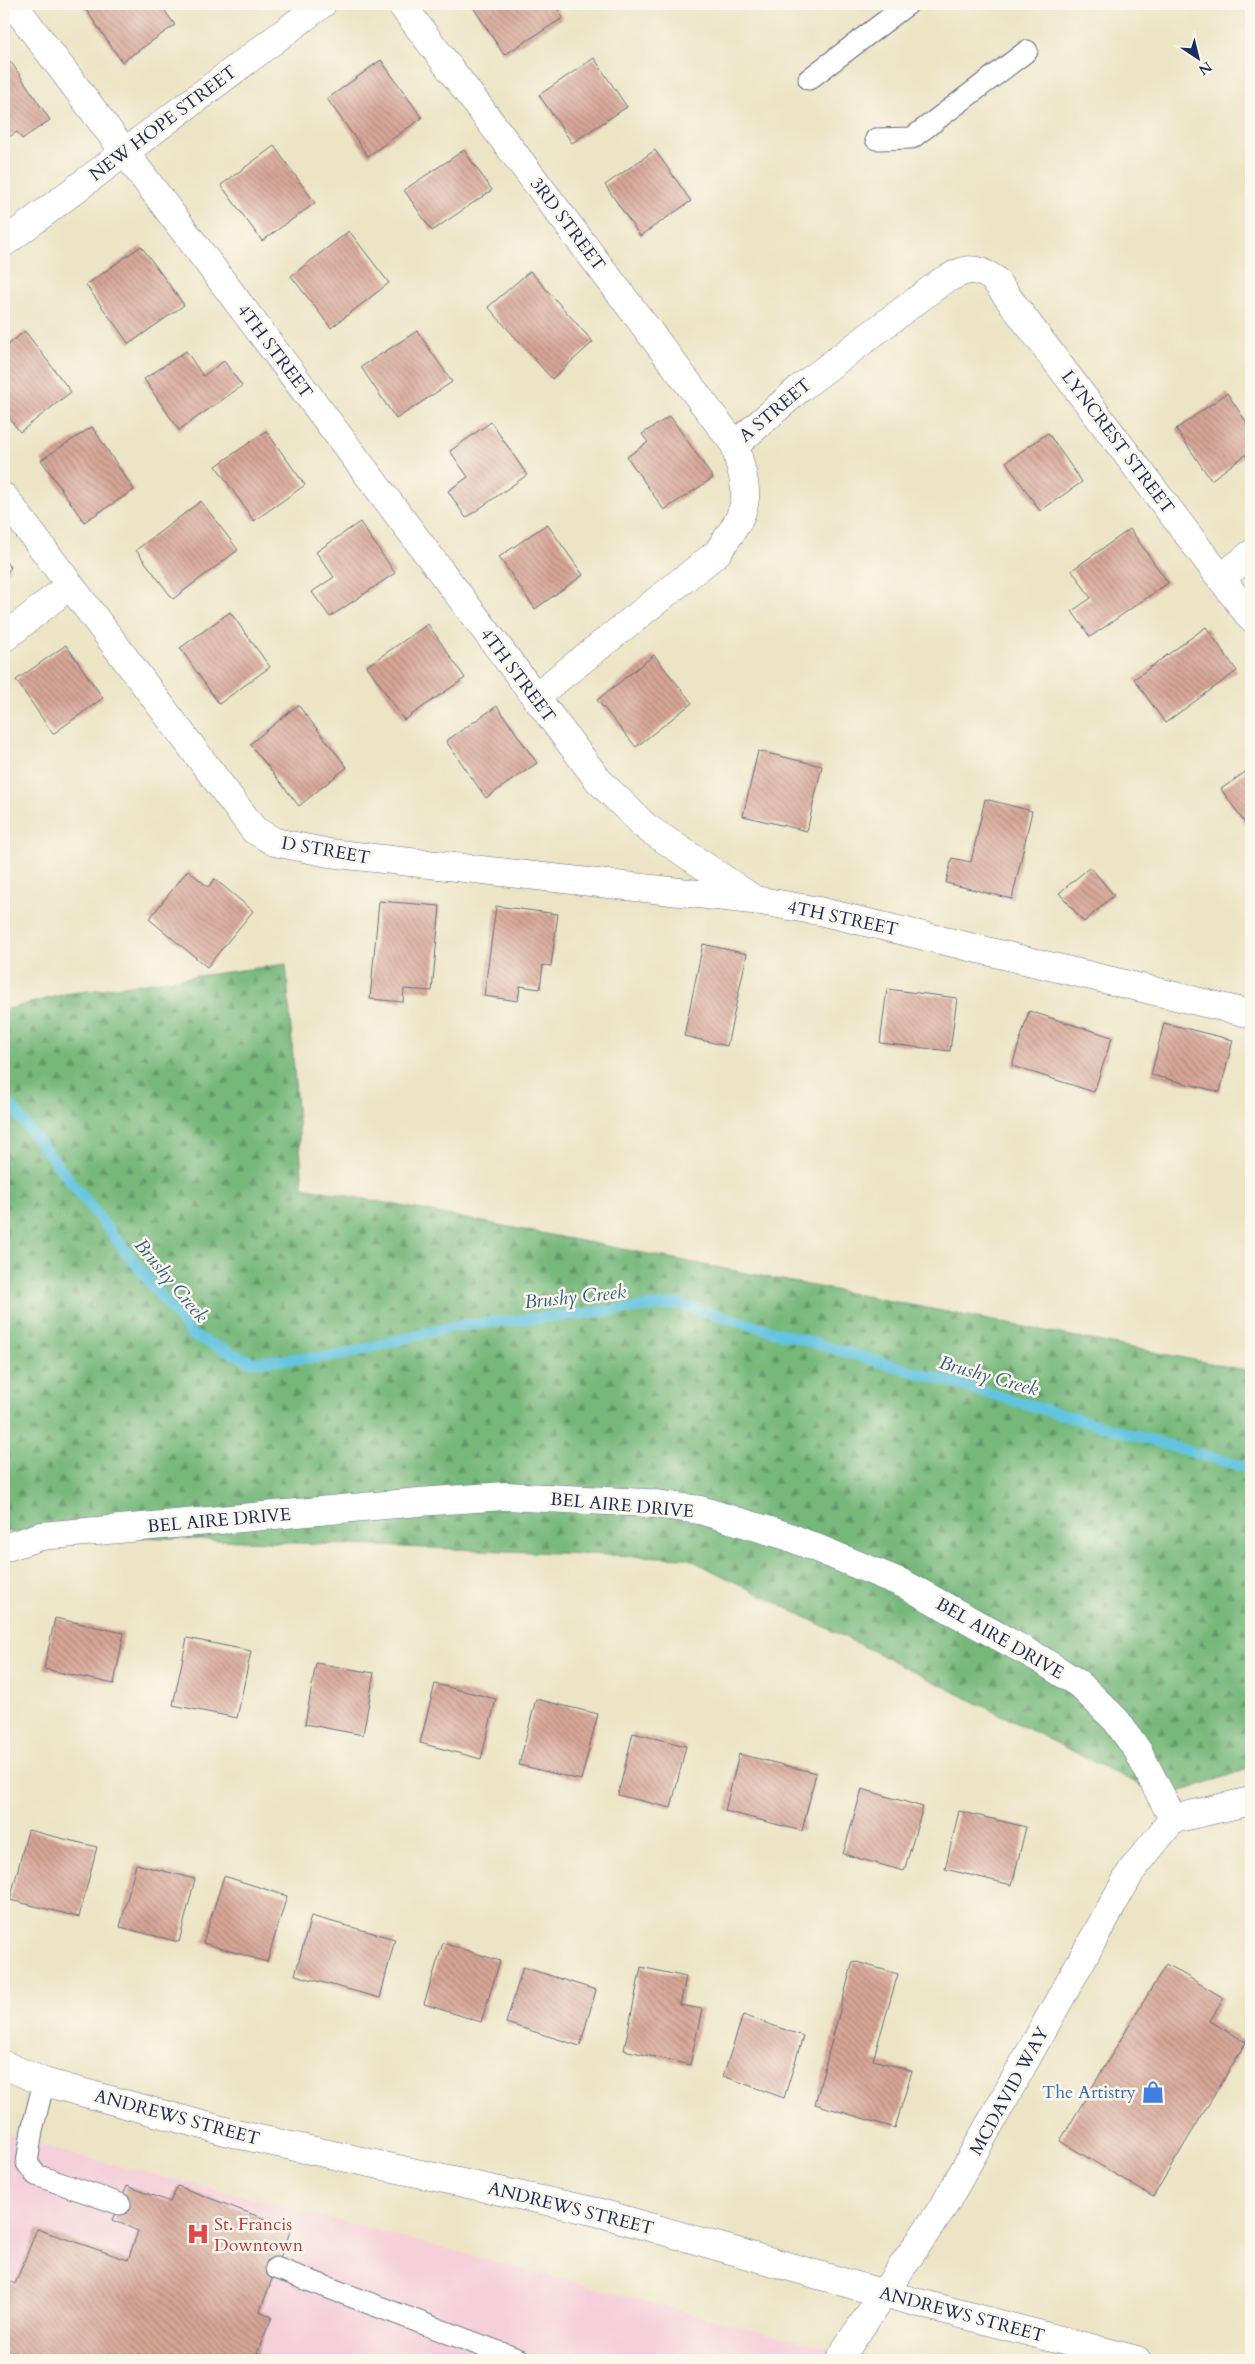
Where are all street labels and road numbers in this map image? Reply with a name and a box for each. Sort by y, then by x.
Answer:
street label: NEW HOPE STREET [85,60,242,187]
street label: 3RD STREET [524,172,611,276]
street label: 4TH STREET [231,299,318,404]
street label: LYNCREST STREET [1055,365,1180,519]
street label: A STREET [734,373,817,448]
street label: 4TH STREET [474,623,561,728]
street label: D STREET [280,830,372,871]
street label: 4TH STREET [785,895,900,942]
street label: BEL AIRE DRIVE [549,1487,695,1524]
street label: BEL AIRE DRIVE [146,1502,292,1539]
street label: BEL AIRE DRIVE [931,1592,1068,1685]
street label: MCDAVID WAY [964,2022,1055,2160]
street label: ANDREWS STREET [91,2083,262,2152]
street label: ANDREWS STREET [485,2176,656,2241]
street label: ANDREWS STREET [876,2280,1047,2349]

